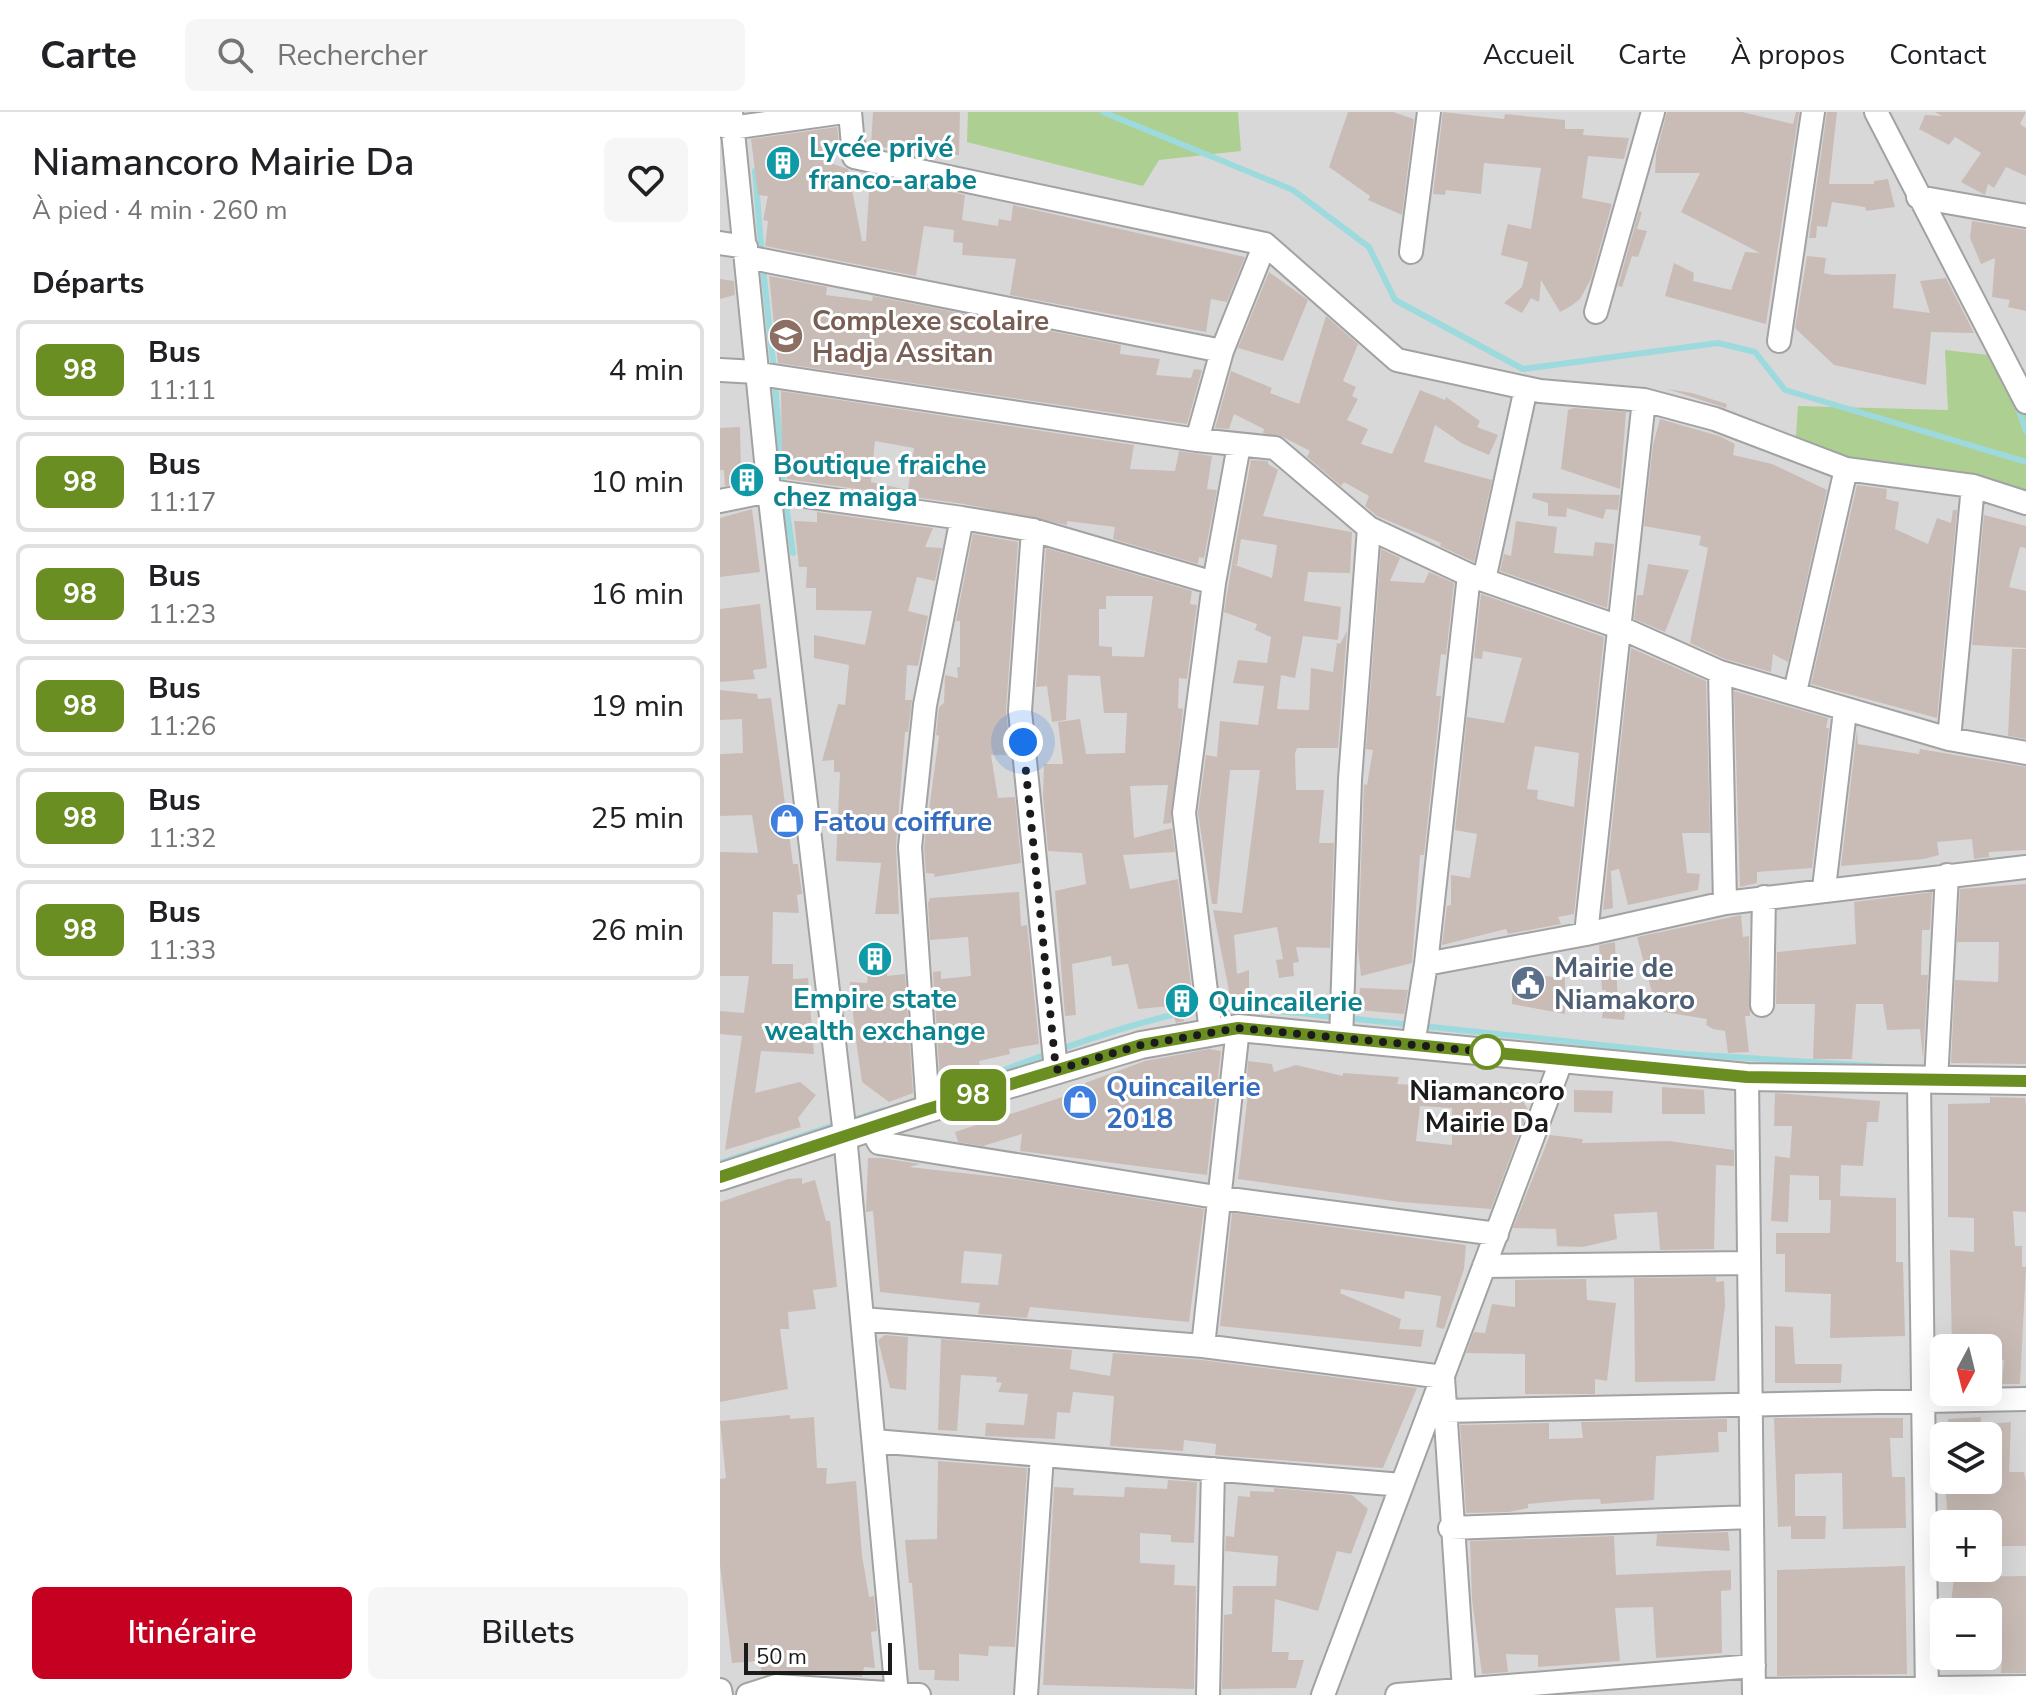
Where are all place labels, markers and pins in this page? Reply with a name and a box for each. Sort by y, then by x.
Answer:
place label: Lycée privé franco-arabe [809,129,977,199]
building icon: Lycée privé franco-arabe [764,144,802,182]
place label: Complexe scolaire Hadja Assitan [812,302,1049,372]
school or university icon: Complexe scolaire Hadja Assitan [767,317,805,355]
place label: Boutique fraiche chez maiga [773,446,987,516]
building icon: Boutique fraiche chez maiga [728,461,766,499]
shop icon: Fatou coiffure [768,802,806,840]
place label: Fatou coiffure [813,803,992,841]
building icon: Empire state wealth exchange [856,940,894,978]
place label: Mairie de Niamakoro [1554,949,1695,1019]
public building icon: Mairie de Niamakoro [1509,964,1547,1002]
place label: Empire state wealth exchange [765,980,985,1050]
building icon: Quincailerie [1163,982,1201,1020]
place label: Quincailerie [1208,983,1363,1021]
marker: Niamancoro Mairie Da [1470,1035,1504,1069]
place label: Quincailerie 2018 [1106,1068,1261,1138]
place label: Niamancoro Mairie Da [1409,1072,1565,1142]
shop icon: Quincailerie 2018 [1061,1083,1099,1121]

